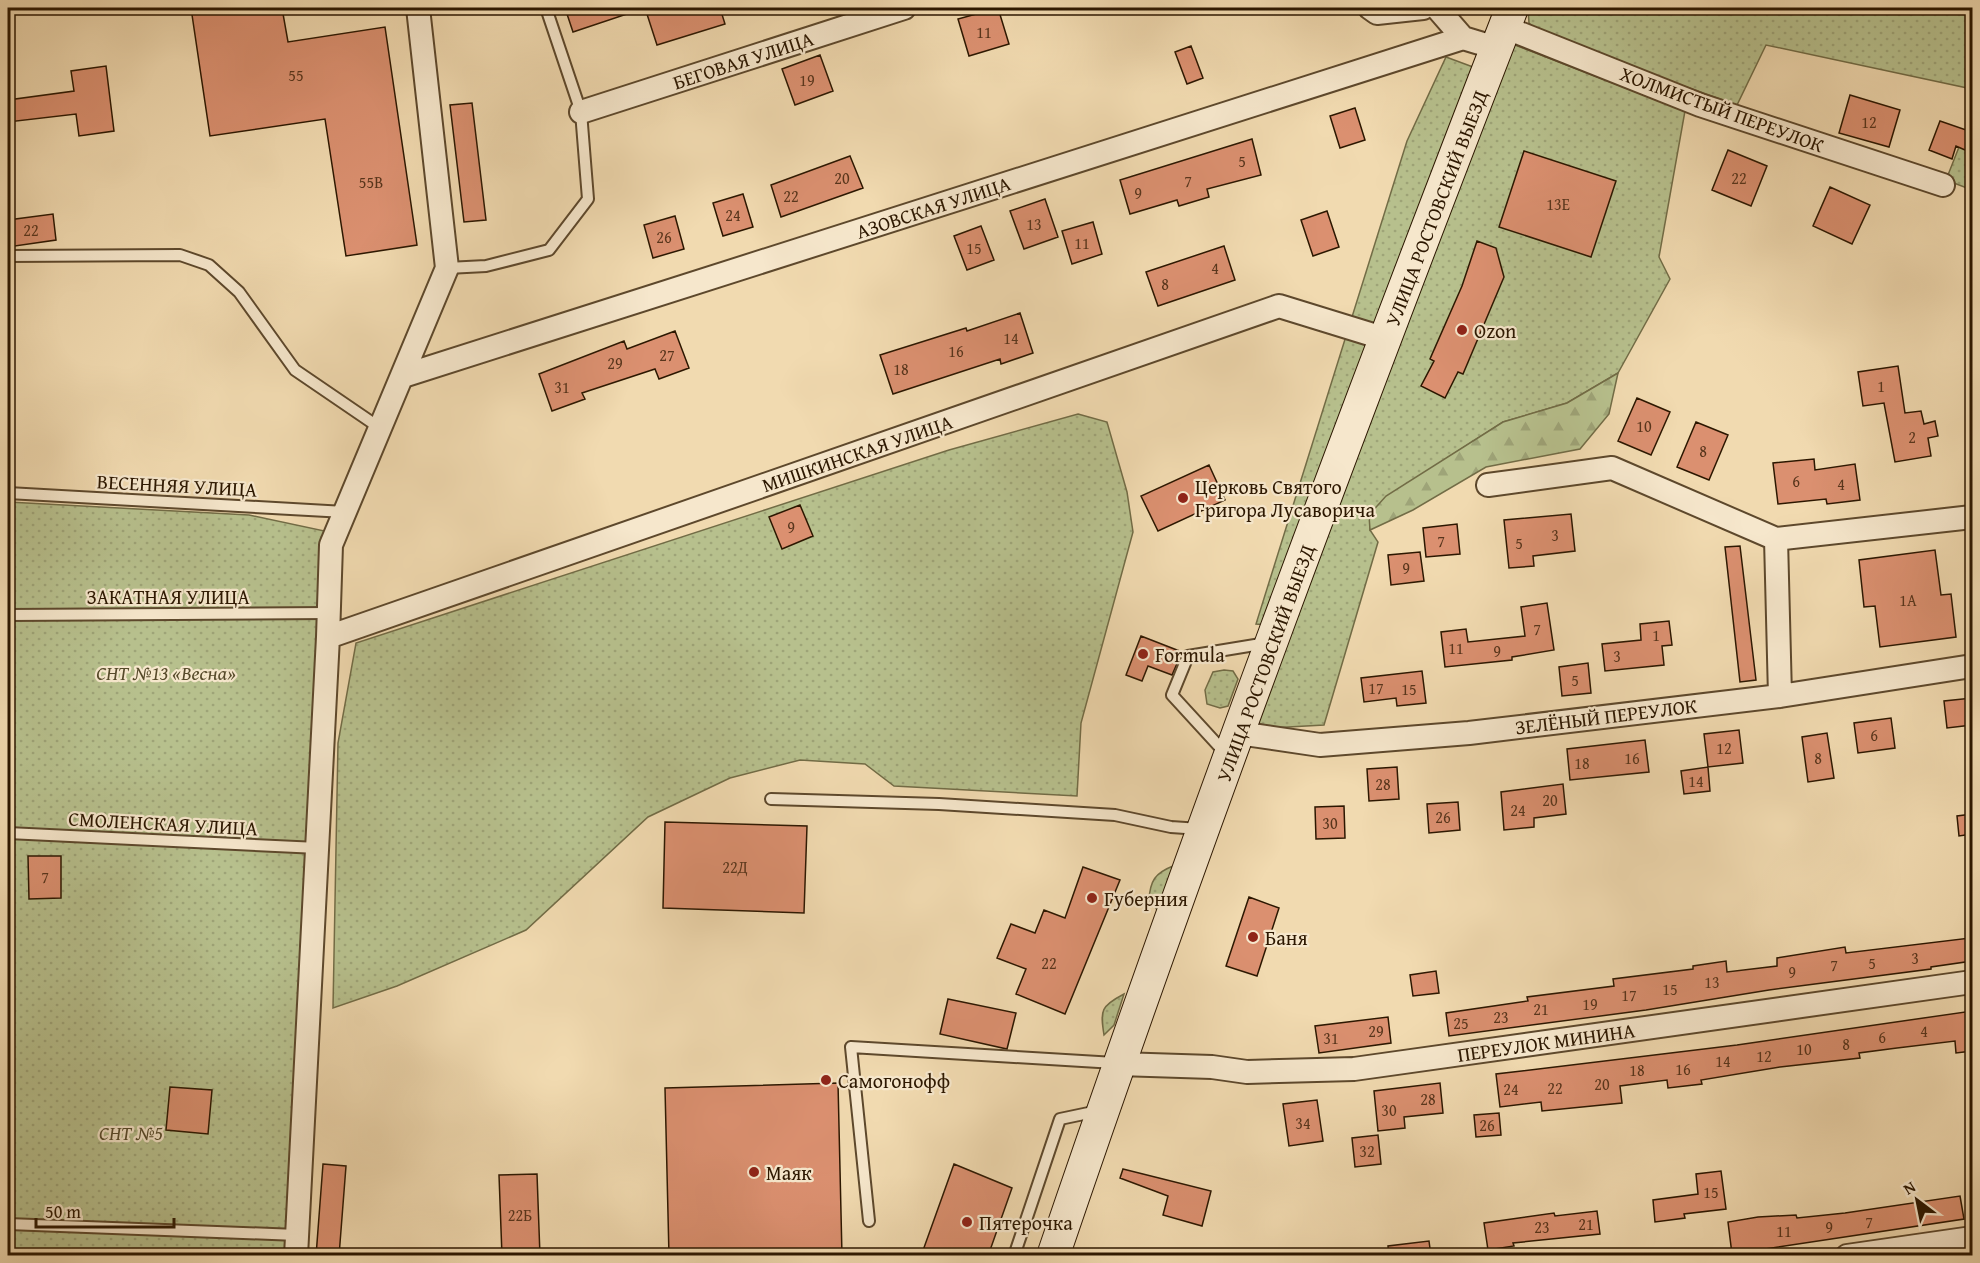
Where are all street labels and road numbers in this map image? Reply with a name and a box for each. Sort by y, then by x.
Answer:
street label: БЕГОВАЯ УЛИЦА [669,24,817,96]
street label: ХОЛМИСТЫЙ ПЕРЕУЛОК [1616,59,1829,160]
street label: УЛИЦА РОСТОВСКИЙ ВЫЕЗД [1378,86,1495,330]
street label: АЗОВСКАЯ УЛИЦА [852,168,1014,246]
street label: МИШКИНСКАЯ УЛИЦА [758,407,956,499]
street label: ВЕСЕННЯЯ УЛИЦА [96,466,258,504]
street label: УЛИЦА РОСТОВСКИЙ ВЫЕЗД [1208,540,1322,786]
street label: ЗАКАТНАЯ УЛИЦА [86,582,250,611]
street label: ЗЕЛЁНЫЙ ПЕРЕУЛОК [1513,690,1699,742]
street label: СМОЛЕНСКАЯ УЛИЦА [68,804,258,842]
street label: ПЕРЕУЛОК МИНИНА [1455,1015,1637,1069]

